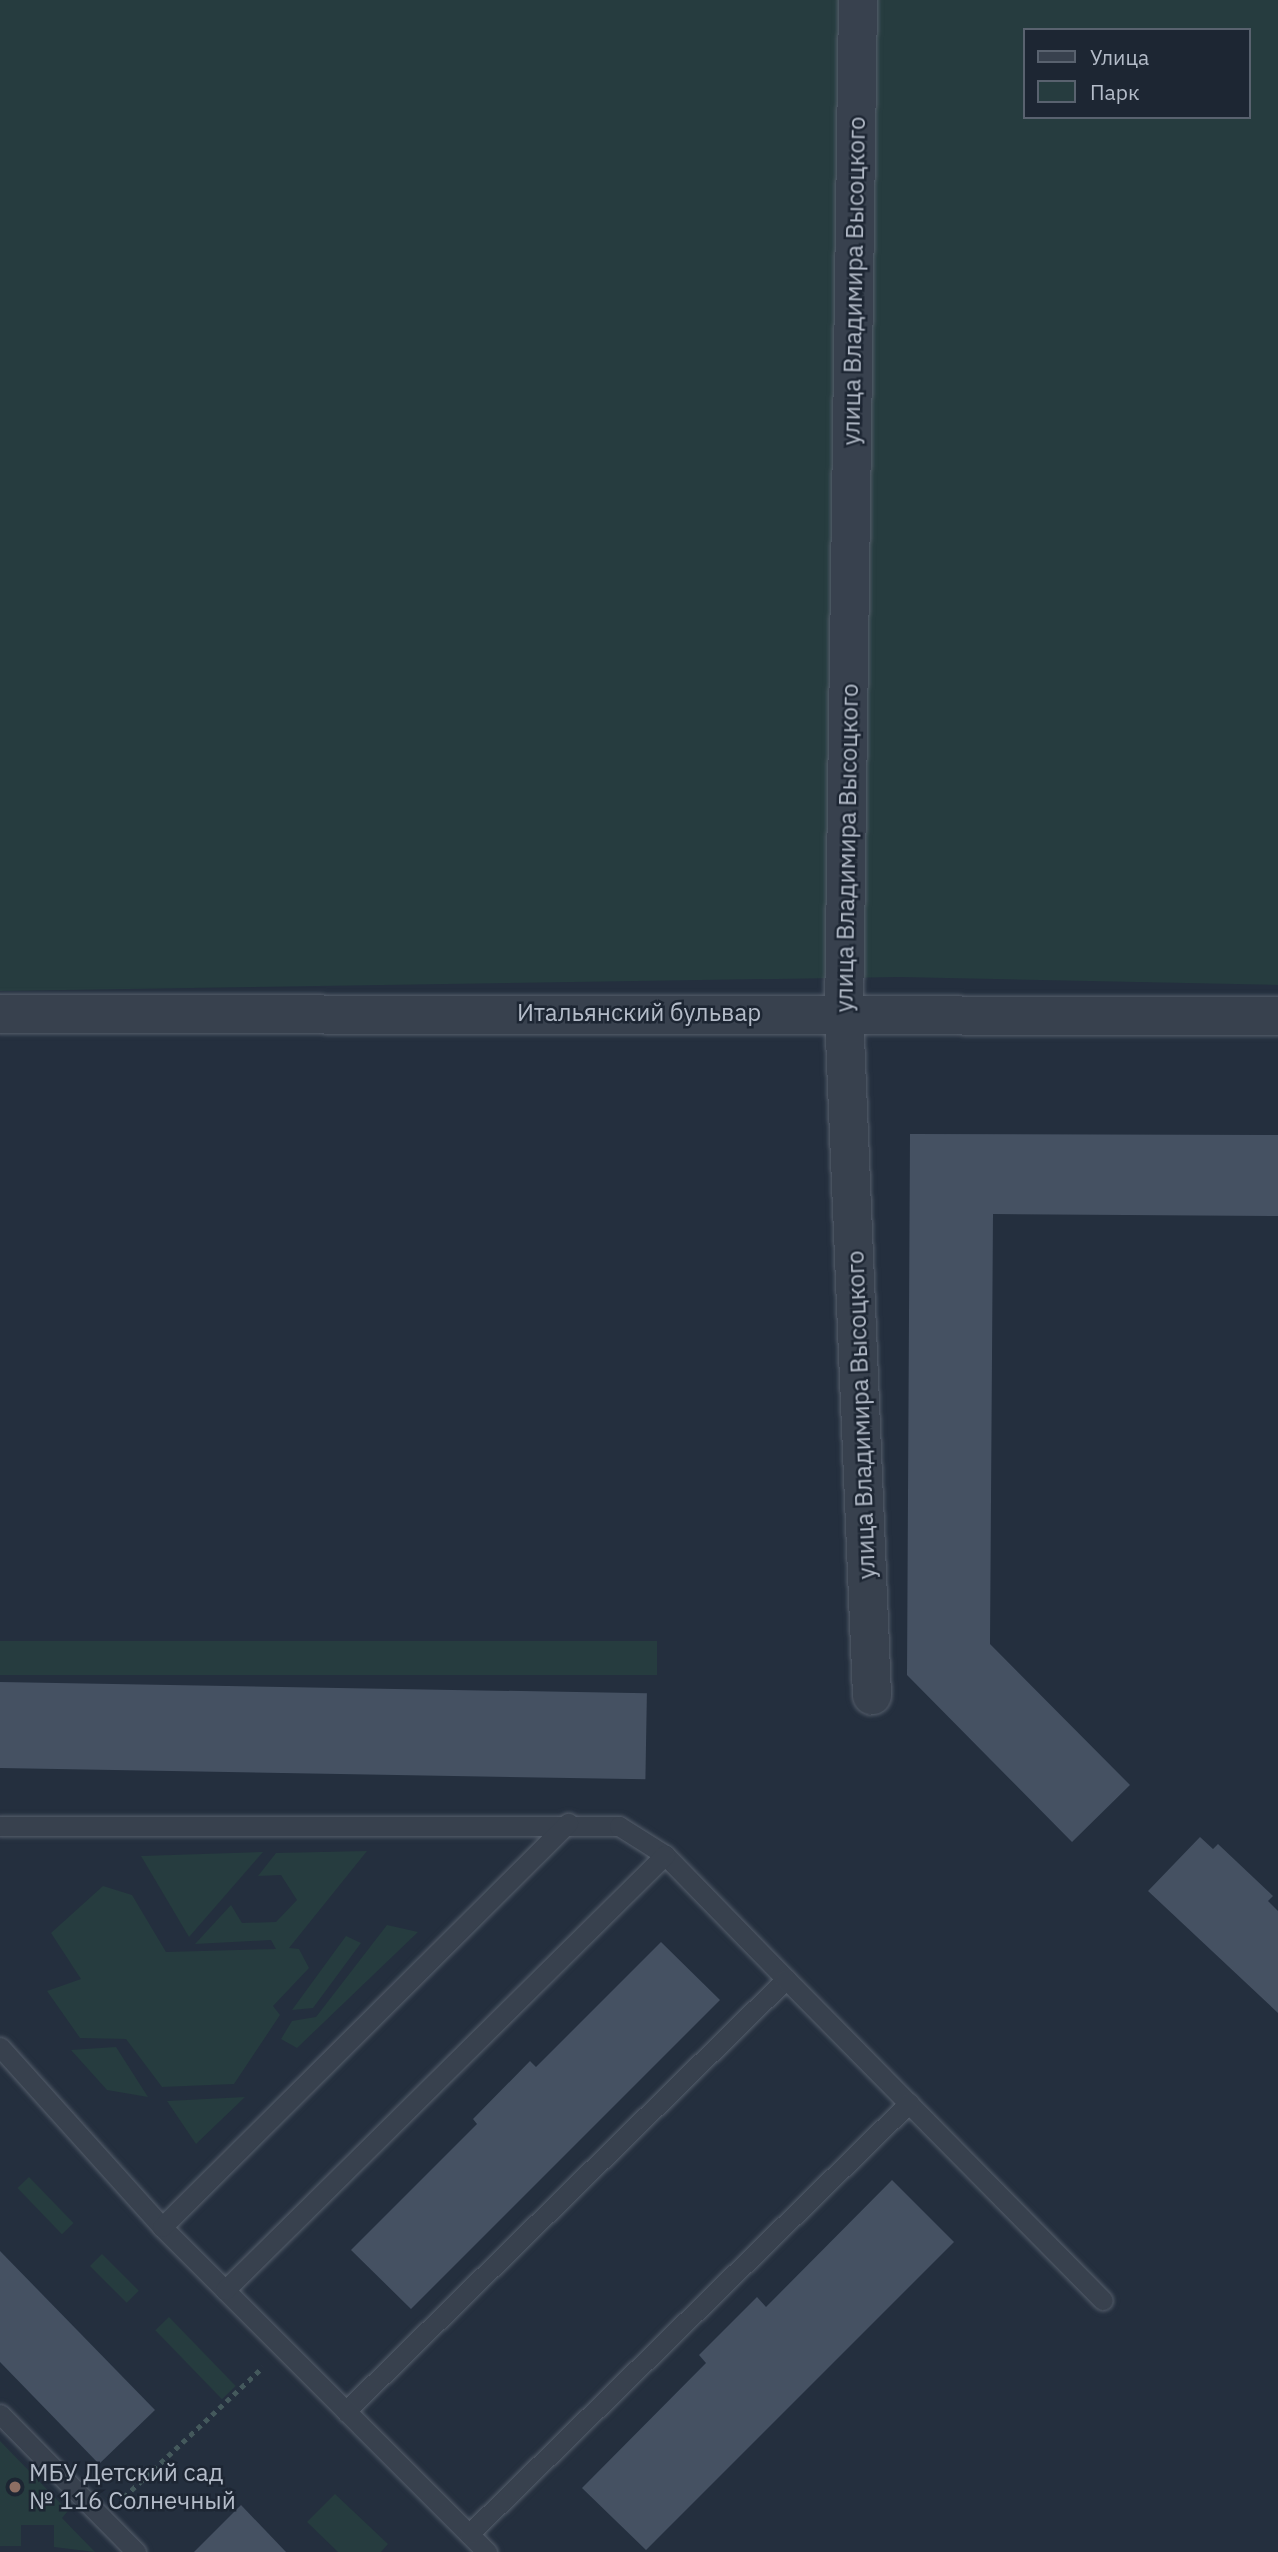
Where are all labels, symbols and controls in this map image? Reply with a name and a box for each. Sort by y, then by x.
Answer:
legend [1023,28,1250,119]
text: Улица [1090,43,1149,71]
text: Парк [1090,78,1140,106]
street label: улица Владимира Высоцкого [837,116,871,446]
street label: улица Владимира Высоцкого [830,683,864,1013]
street label: Итальянский бульвар [517,999,761,1027]
street label: улица Владимира Высоцкого [841,1250,881,1580]
place label: МБУ Детский сад № 116 Солнечный [29,2459,236,2515]
marker: МБУ Детский сад № 116 Солнечный [7,2479,23,2495]

